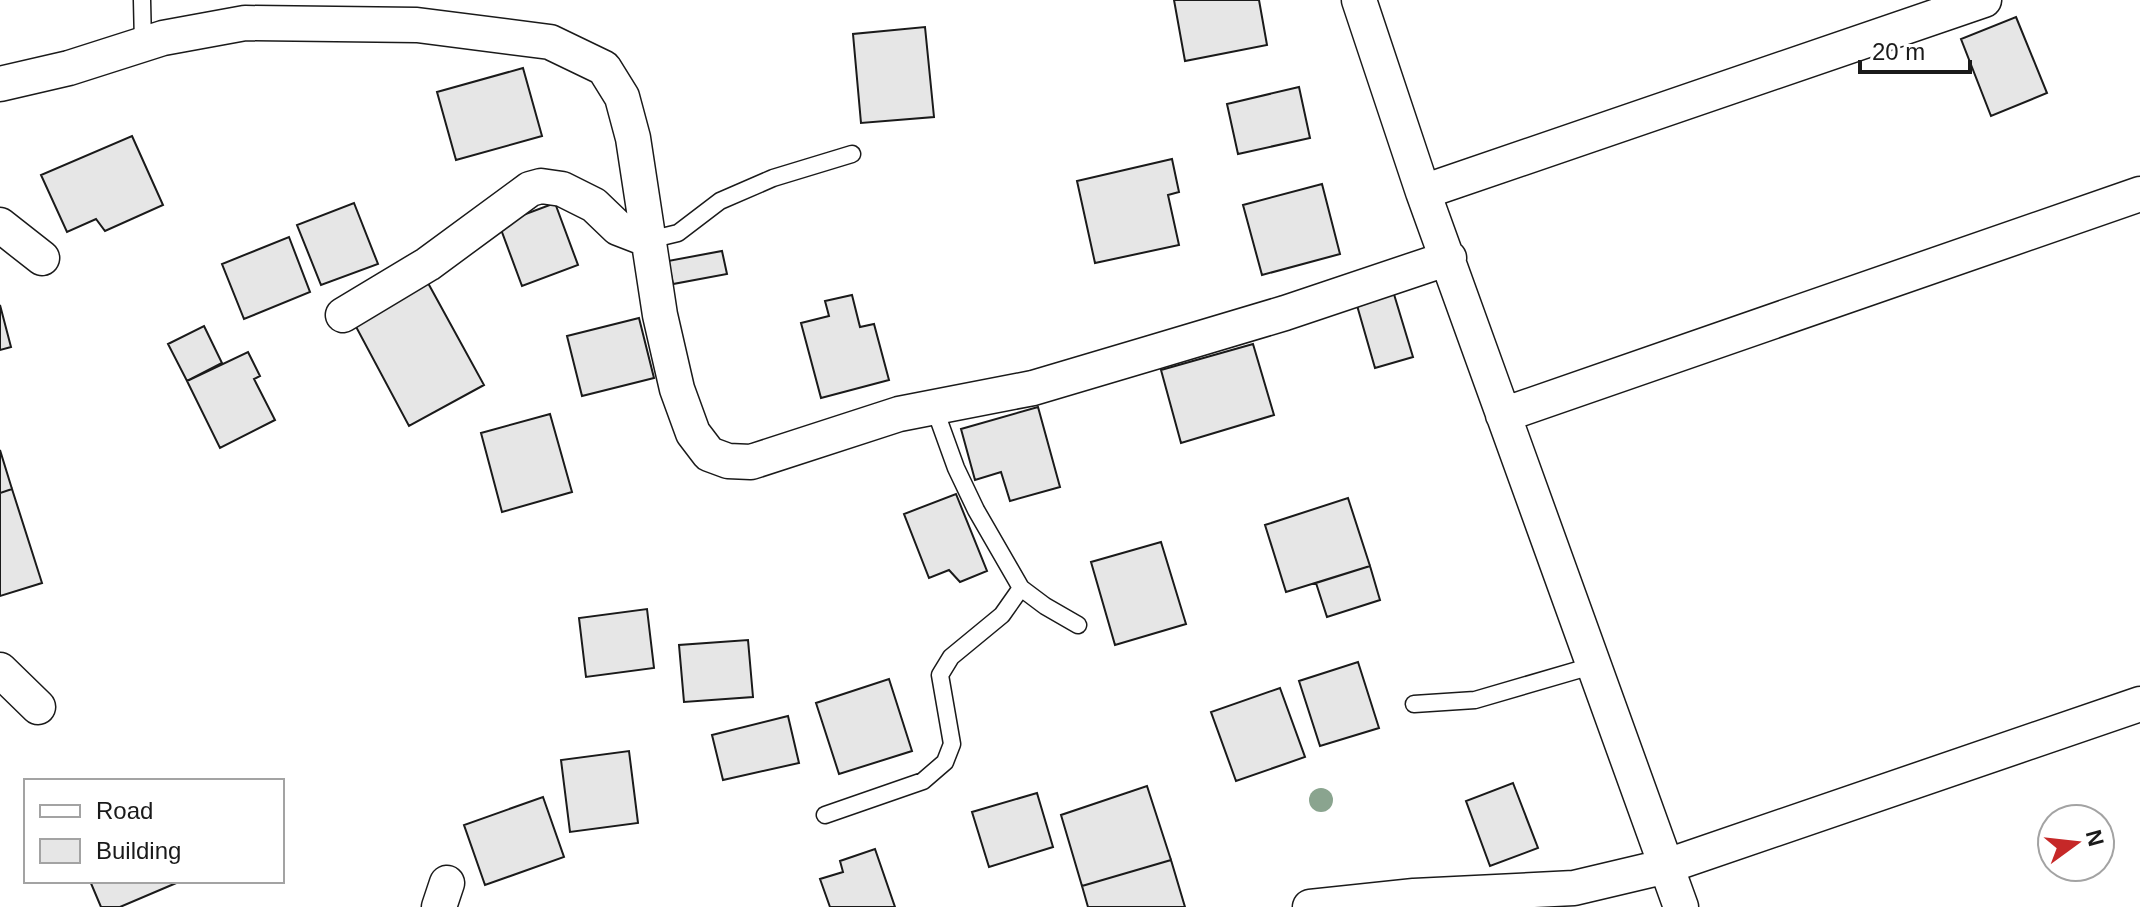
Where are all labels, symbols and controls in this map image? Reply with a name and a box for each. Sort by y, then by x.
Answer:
scale bar [1860,24,1970,74]
text: 20 m [1872,38,1925,65]
legend [24,779,284,883]
text: Road [96,797,153,824]
north arrow [2036,803,2116,883]
text: N [2081,827,2109,849]
text: Building [96,837,181,864]

